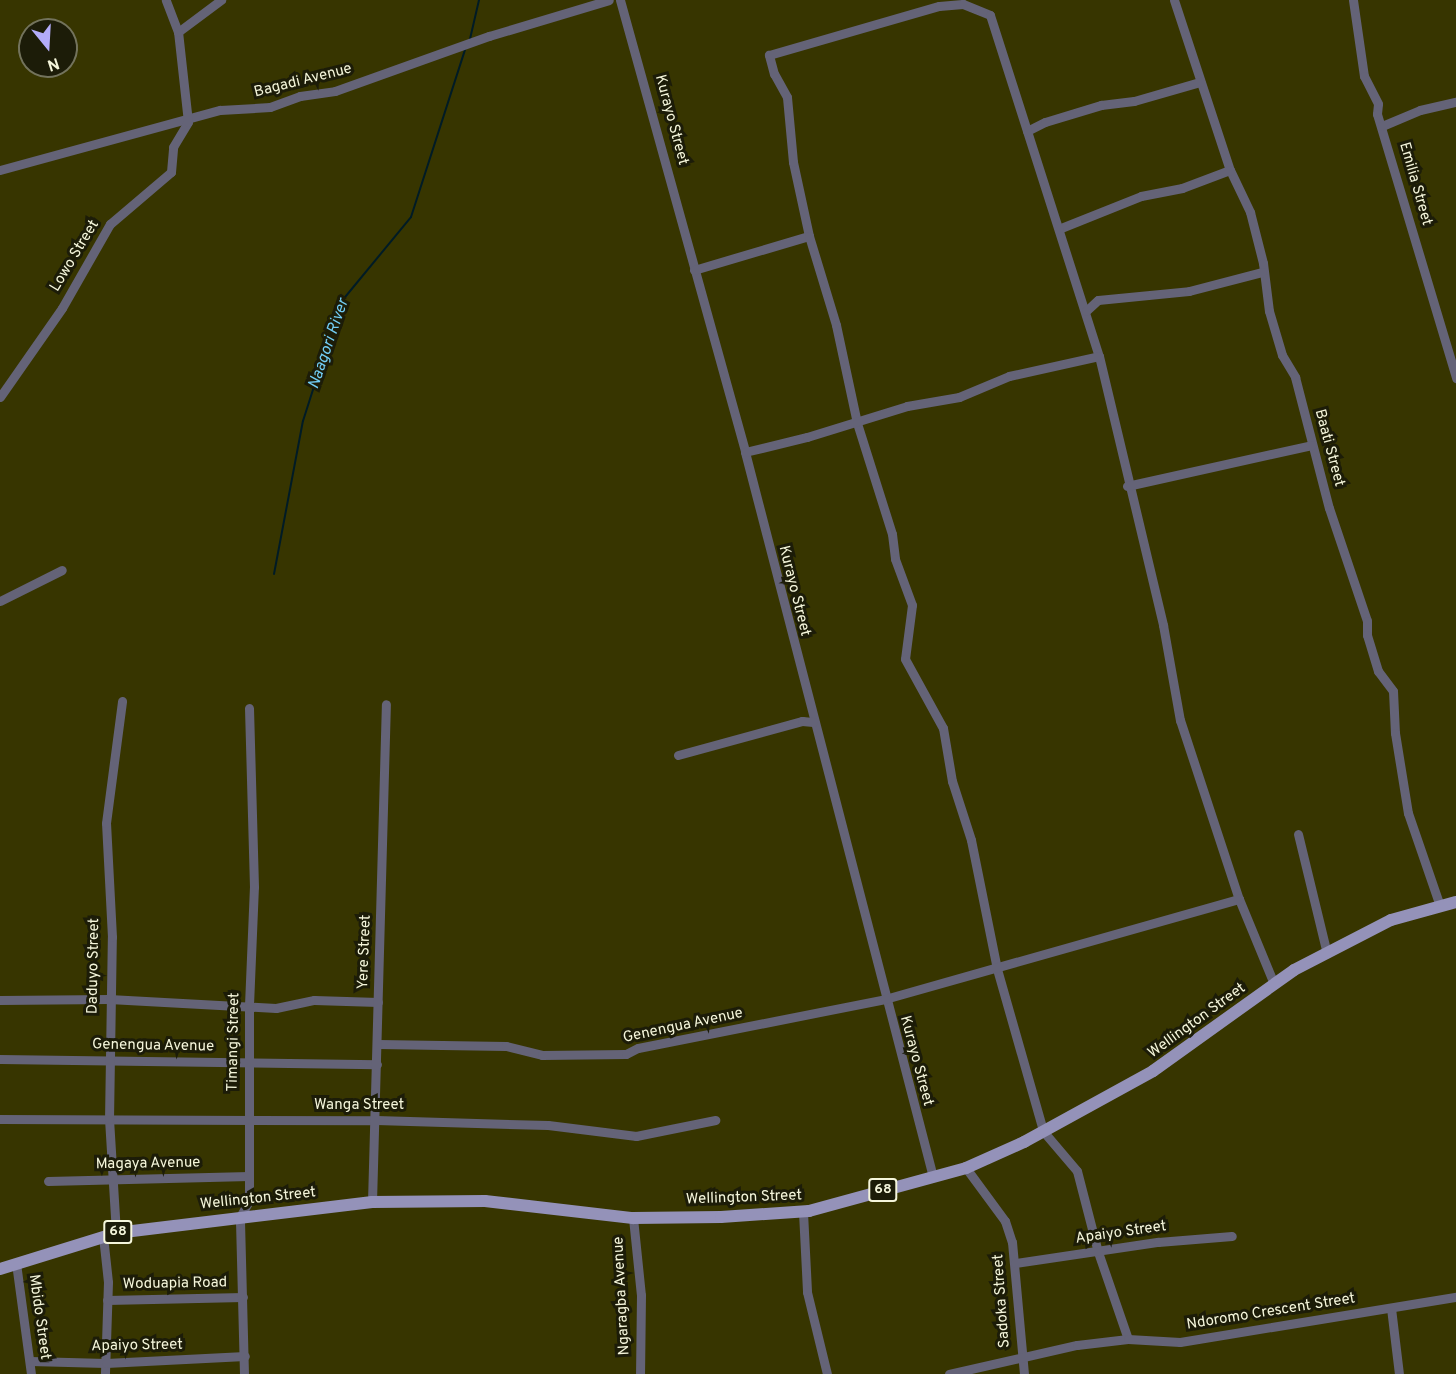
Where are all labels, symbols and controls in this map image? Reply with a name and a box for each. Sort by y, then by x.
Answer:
north arrow [18,18,78,78]
text: N [44,52,62,75]
street label: Bagadi Avenue [252,60,354,102]
street label: Kurayo Street [650,73,692,167]
street label: Emilia Street [1395,140,1435,228]
street label: Lowo Street [47,217,103,295]
water label: Naagori River [305,296,353,392]
street label: Baati Street [1310,407,1348,489]
street label: Kurayo Street [774,544,814,638]
street label: Yere Street [355,914,375,990]
street label: Daduyo Street [84,918,104,1014]
street label: Wellington Street [1145,980,1249,1062]
street label: Timangi Street [224,992,244,1092]
street label: Genengua Avenue [621,1004,745,1048]
street label: Kurayo Street [895,1014,937,1108]
street label: Genengua Avenue [92,1036,214,1056]
street label: Wanga Street [314,1097,404,1115]
street label: Magaya Avenue [95,1154,201,1174]
road number: 68 [868,1179,898,1201]
street label: Wellington Street [199,1184,317,1214]
street label: Wellington Street [686,1187,802,1209]
street label: Apaiyo Street [1074,1218,1168,1248]
road number: 68 [103,1221,133,1243]
street label: Ngaragba Avenue [610,1236,634,1356]
street label: Sadoka Street [990,1253,1014,1349]
street label: Mbido Street [24,1273,54,1361]
street label: Woduapia Road [123,1274,227,1294]
street label: Ndoromo Crescent Street [1185,1290,1357,1334]
street label: Apaiyo Street [91,1336,183,1356]

